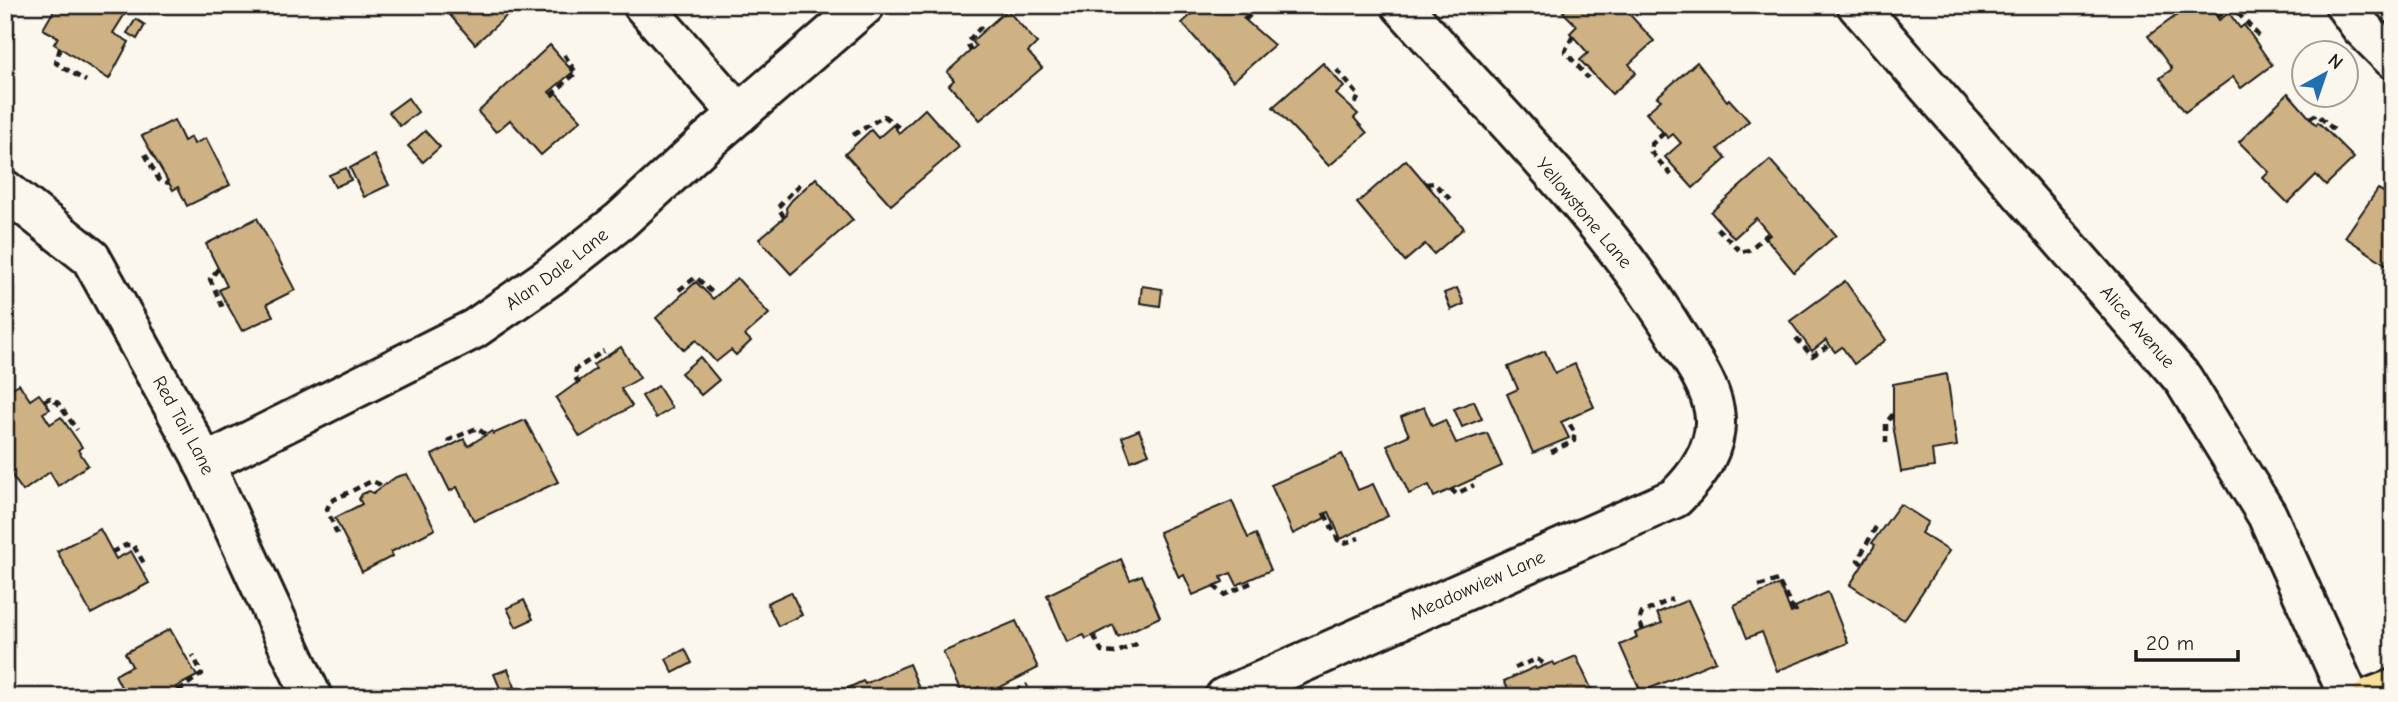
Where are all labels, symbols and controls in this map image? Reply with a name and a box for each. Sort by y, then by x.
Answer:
north arrow [2290,38,2360,108]
text: N [2323,49,2347,74]
street label: Yellowstone Lane [1531,153,1637,273]
street label: Alan Dale Lane [501,224,613,315]
street label: Alice Avenue [2096,281,2180,373]
street label: Red Tail Lane [148,372,219,478]
street label: Meadowview Lane [1407,546,1548,625]
scale bar [2136,618,2237,662]
text: 20 m [2146,631,2194,655]

